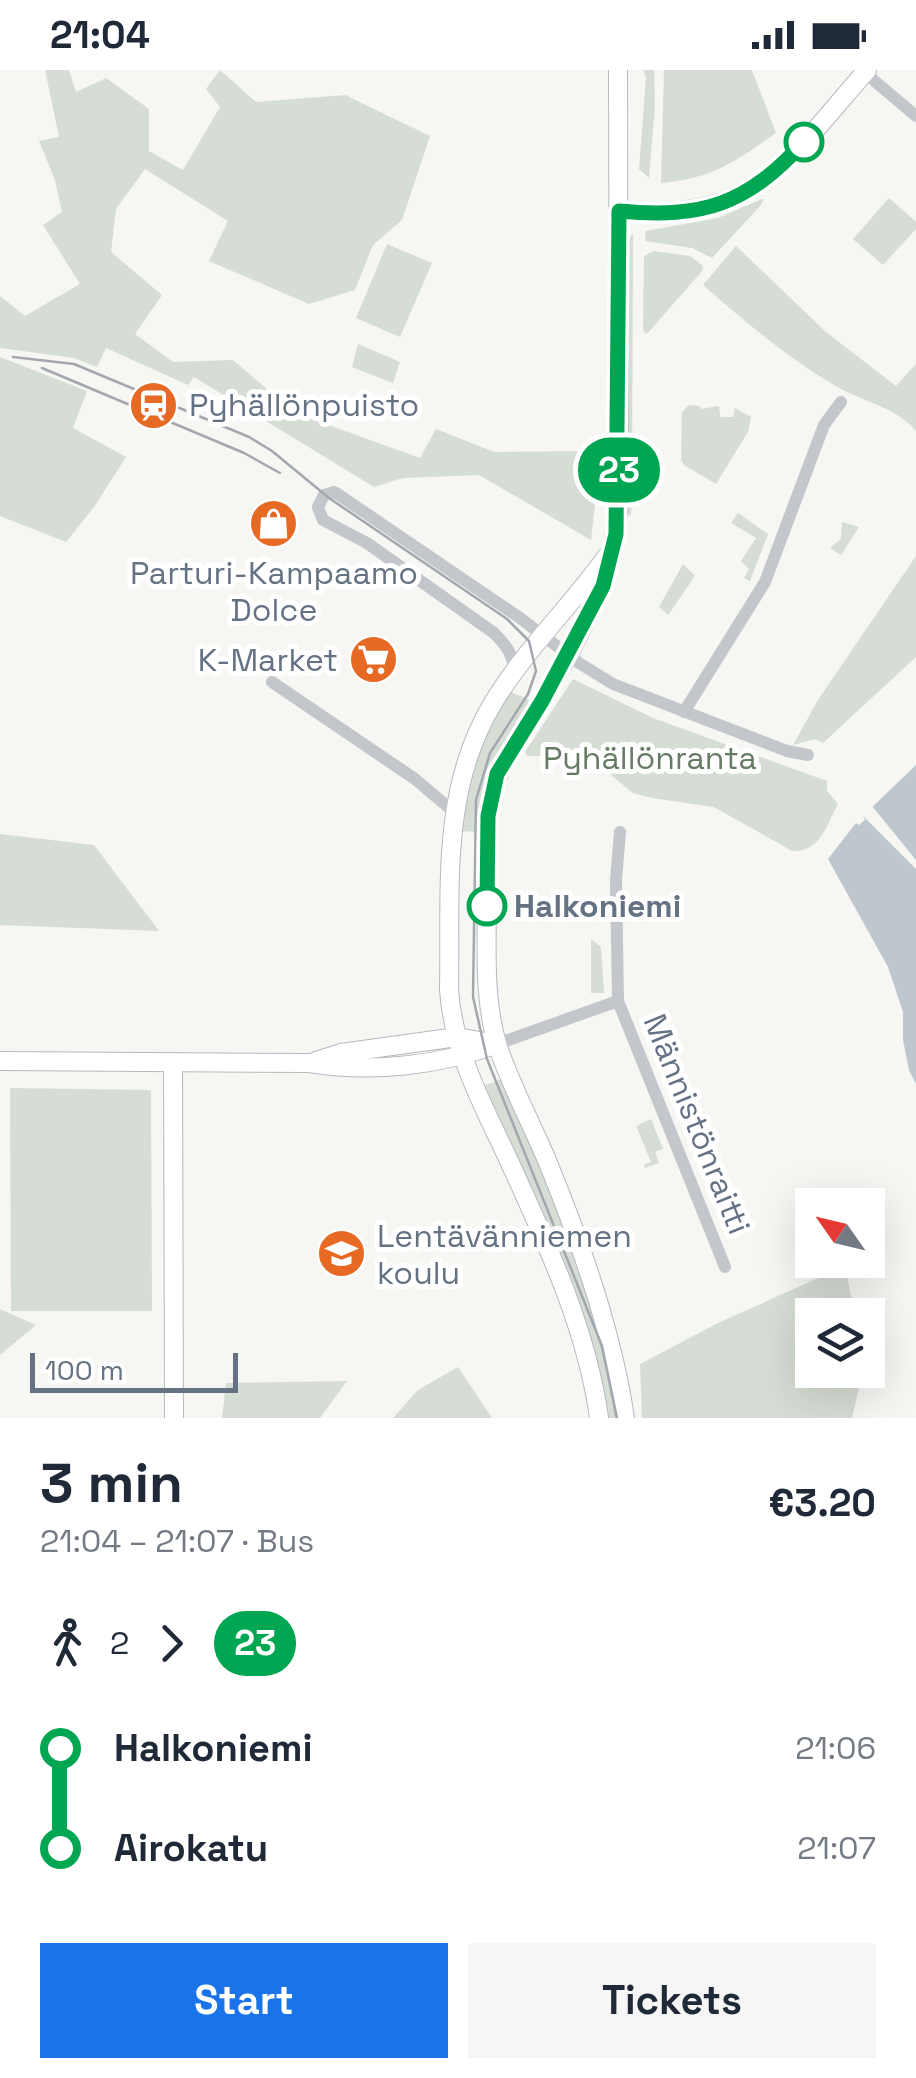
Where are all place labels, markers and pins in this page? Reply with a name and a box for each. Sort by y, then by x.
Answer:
unlabelled marker [785,123,823,161]
station icon: Pyhällönpuisto [128,379,180,431]
place label: Pyhällönpuisto [189,385,419,425]
shop icon: Parturi-Kampaamo Dolce [248,497,300,549]
place label: Parturi-Kampaamo Dolce [130,553,418,630]
supermarket icon: K-Market [347,634,399,686]
place label: K-Market [198,640,338,680]
place label: Halkoniemi [514,886,681,926]
marker: Halkoniemi [468,887,506,925]
place label: Lentävänniemen koulu [377,1216,632,1293]
school or university icon: Lentävänniemen koulu [316,1228,368,1280]

